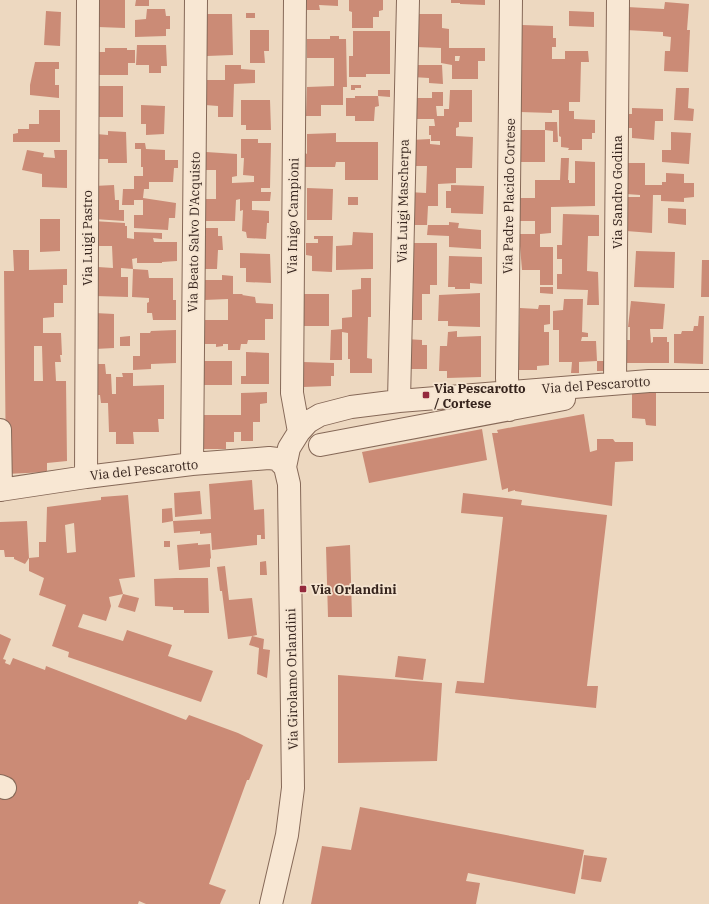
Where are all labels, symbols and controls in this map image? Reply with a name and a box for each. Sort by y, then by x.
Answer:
street label: Via Padre Placido Cortese [499,118,519,274]
street label: Via Sandro Godina [609,135,626,249]
street label: Via Luigi Mascherpa [393,139,413,263]
street label: Via Beato Salvo D'Acquisto [184,152,204,312]
street label: Via Inigo Campioni [283,158,303,274]
street label: Via Luigi Pastro [79,190,96,286]
street label: Via del Pescarotto [541,373,651,397]
place label: Via Pescarotto / Cortese [434,380,526,412]
marker: Via Pescarotto / Cortese [421,390,431,400]
street label: Via del Pescarotto [89,456,199,484]
place label: Via Orlandini [311,581,397,598]
marker: Via Orlandini [298,584,308,594]
street label: Via Girolamo Orlandini [282,608,302,750]

